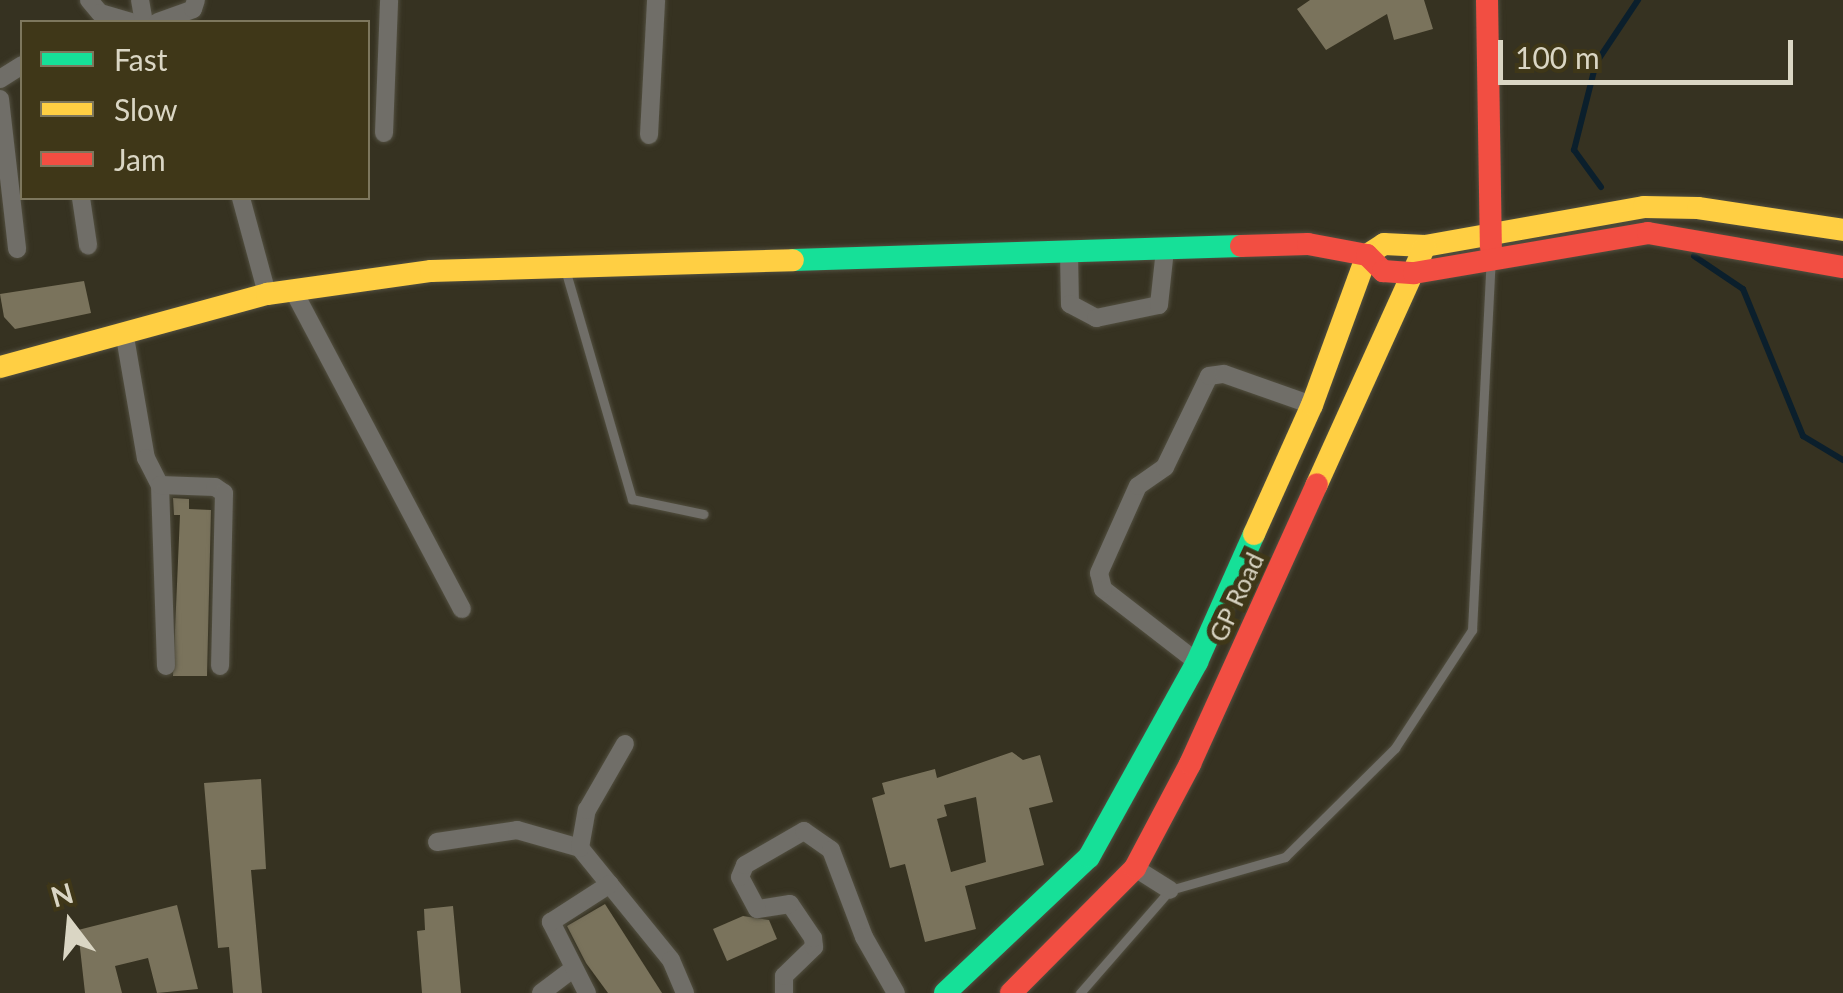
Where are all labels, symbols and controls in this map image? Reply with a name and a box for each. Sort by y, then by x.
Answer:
legend [20,20,370,200]
scale bar [1503,20,1798,82]
text: 100 m [1515,39,1600,75]
text: Fast [114,41,168,77]
text: Slow [114,91,177,127]
text: Jam [114,141,166,177]
street label: GP Road [1202,548,1270,646]
north arrow [20,873,120,973]
text: N [47,875,77,913]

